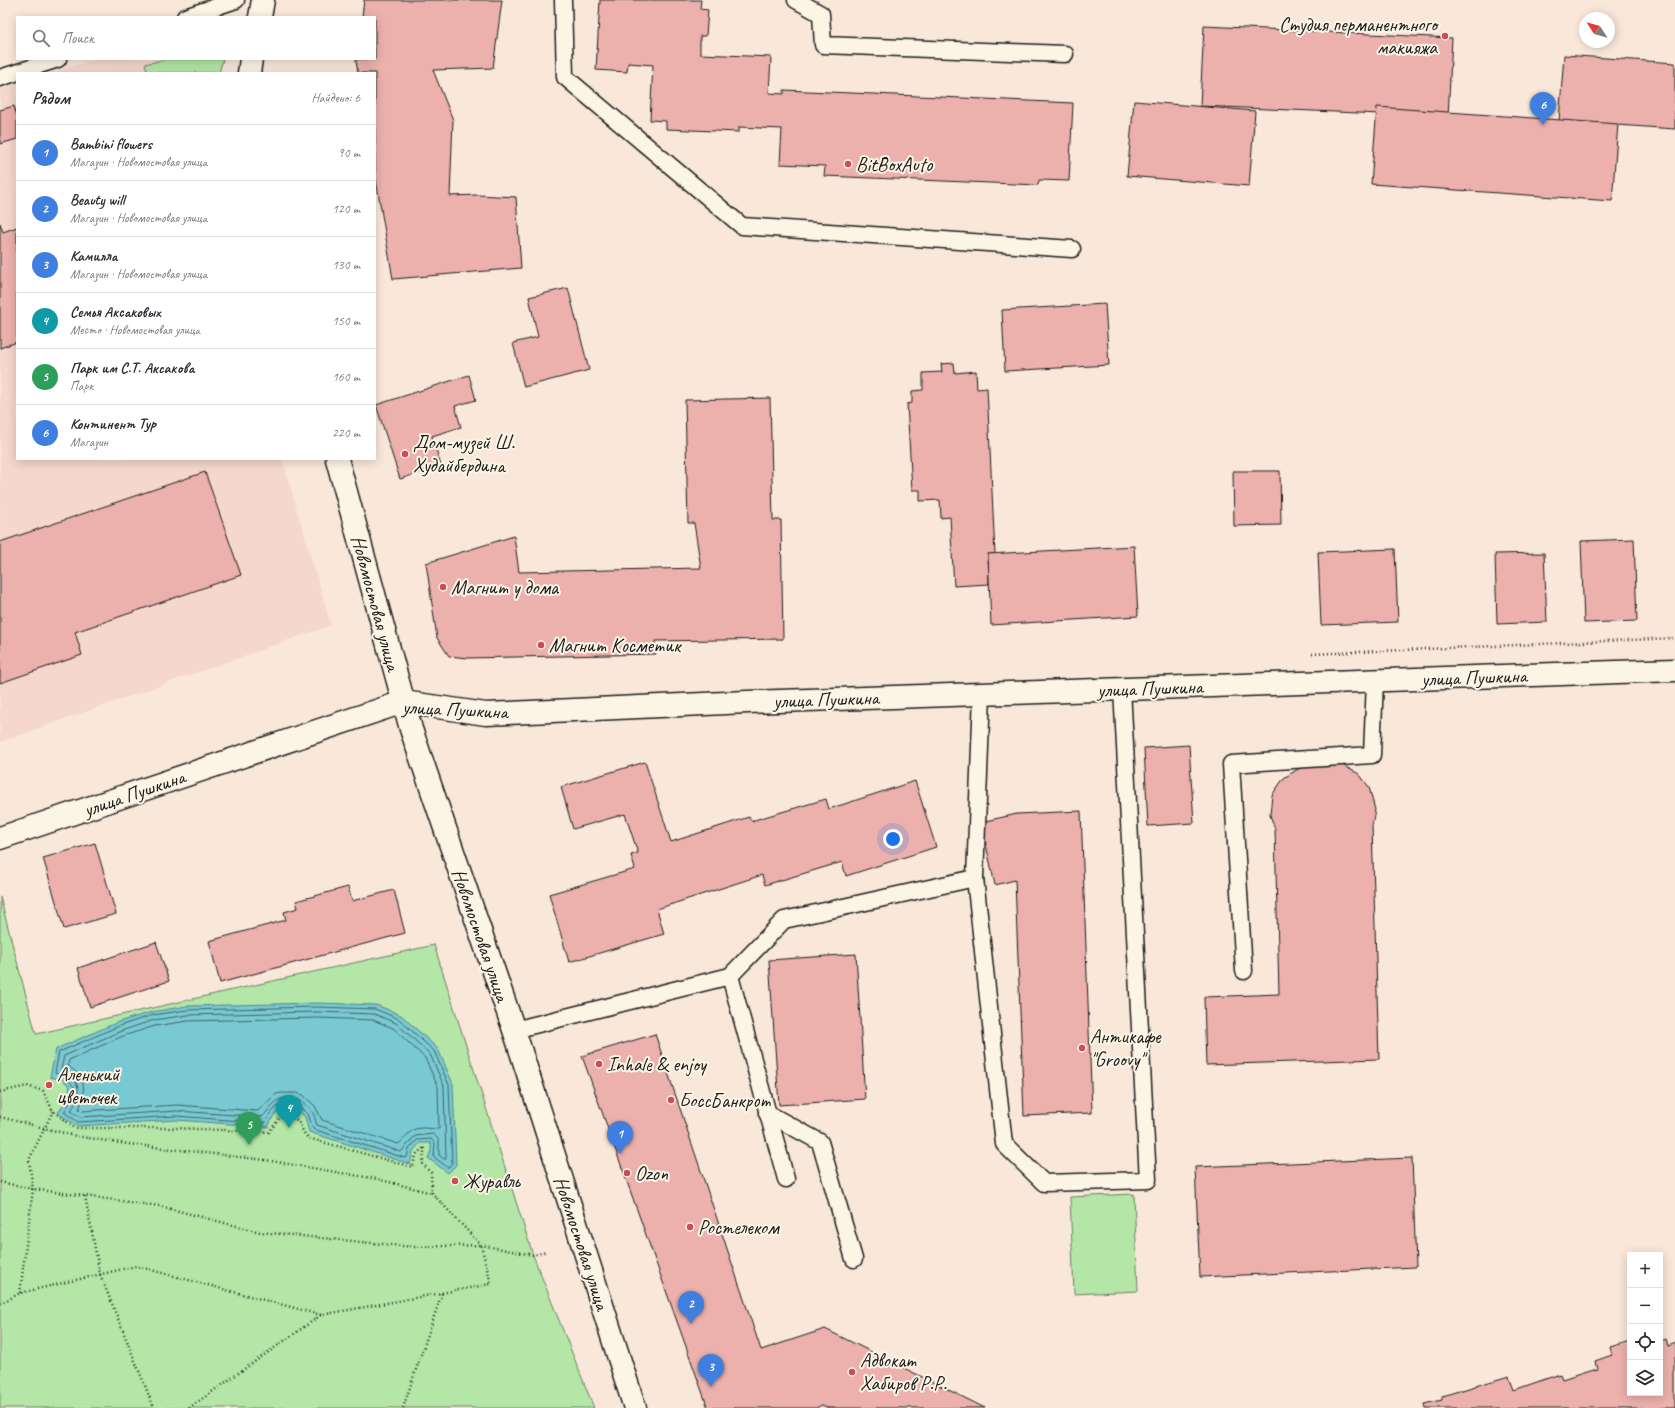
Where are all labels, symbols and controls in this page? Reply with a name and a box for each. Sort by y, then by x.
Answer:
place label: Студия перманентного макияжа [1279,12,1439,60]
north arrow [1579,12,1615,48]
search box [16,16,376,60]
icon: search [30,27,52,49]
text: Поиск [62,29,94,48]
marker: Студия перманентного макияжа [1440,31,1450,41]
text: Рядом [32,88,70,109]
text: Найдено: 6 [312,90,360,106]
pin: 6 [1530,92,1556,125]
text: Bambini flowers [70,135,152,154]
text: 1 [42,145,48,161]
text: 90 m [338,145,360,161]
place label: BitBoxAuto [856,152,933,177]
text: Магазин · Новомостовая улица [70,154,207,170]
marker: BitBoxAuto [843,159,853,169]
text: Beauty will [70,191,124,210]
text: 2 [42,201,48,217]
text: 120 m [332,201,360,217]
text: Магазин · Новомостовая улица [70,210,207,226]
text: Камилла [70,247,117,266]
text: 3 [42,257,48,273]
text: 130 m [332,257,360,273]
text: Магазин · Новомостовая улица [70,266,207,282]
text: Семья Аксаковых [70,303,160,322]
text: 4 [42,313,48,329]
text: 150 m [332,313,360,329]
text: Место · Новомостовая улица [70,322,200,338]
text: Парк им С.Т. Аксакова [70,359,194,378]
text: 5 [42,369,48,385]
text: 160 m [332,369,360,385]
text: Парк [70,378,93,394]
text: Континент Тур [70,415,156,434]
text: 6 [42,425,48,441]
text: 220 m [332,425,360,441]
place label: Дом-музей Ш. Худайбердина [413,430,515,478]
text: Магазин [70,434,108,450]
marker: Дом-музей Ш. Худайбердина [400,449,410,459]
street label: Новомостовая улица [345,533,406,675]
place label: Магнит у дома [451,575,560,600]
marker: Магнит у дома [438,582,448,592]
place label: Магнит Косметик [549,633,682,658]
marker: Магнит Косметик [536,640,546,650]
street label: улица Пушкина [1420,663,1529,692]
street label: улица Пушкина [1096,674,1205,703]
street label: улица Пушкина [772,685,881,714]
street label: улица Пушкина [401,694,510,725]
street label: улица Пушкина [79,764,190,823]
your location [883,829,903,849]
street label: Новомостовая улица [446,865,516,1007]
place label: Антикафе "Groovy" [1090,1024,1162,1072]
marker: Антикафе "Groovy" [1077,1043,1087,1053]
place label: Inhale & enjoy [607,1052,708,1077]
marker: Inhale & enjoy [594,1059,604,1069]
place label: Аленький цветочек [57,1062,121,1110]
marker: Аленький цветочек [44,1080,54,1090]
place label: БоссБанкрот [679,1088,771,1113]
pin: 4 [276,1095,302,1128]
marker: БоссБанкрот [666,1095,676,1105]
pin: 5 [236,1112,262,1145]
pin: 1 [607,1121,633,1154]
place label: Ozon [635,1161,669,1186]
marker: Ozon [622,1168,632,1178]
place label: Журавль [463,1169,522,1194]
street label: Новомостовая улица [548,1173,615,1315]
marker: Журавль [450,1176,460,1186]
place label: Ростелеком [698,1215,780,1240]
marker: Ростелеком [685,1222,695,1232]
map controls [1627,1252,1663,1396]
button: + [1627,1252,1663,1288]
button: − [1627,1288,1663,1324]
pin: 2 [678,1291,704,1324]
button: locate [1627,1324,1663,1360]
place label: Адвокат Хабиров Р.Р. [860,1348,947,1396]
pin: 3 [698,1354,724,1387]
button: layers [1627,1360,1663,1396]
marker: Адвокат Хабиров Р.Р. [847,1367,857,1377]

